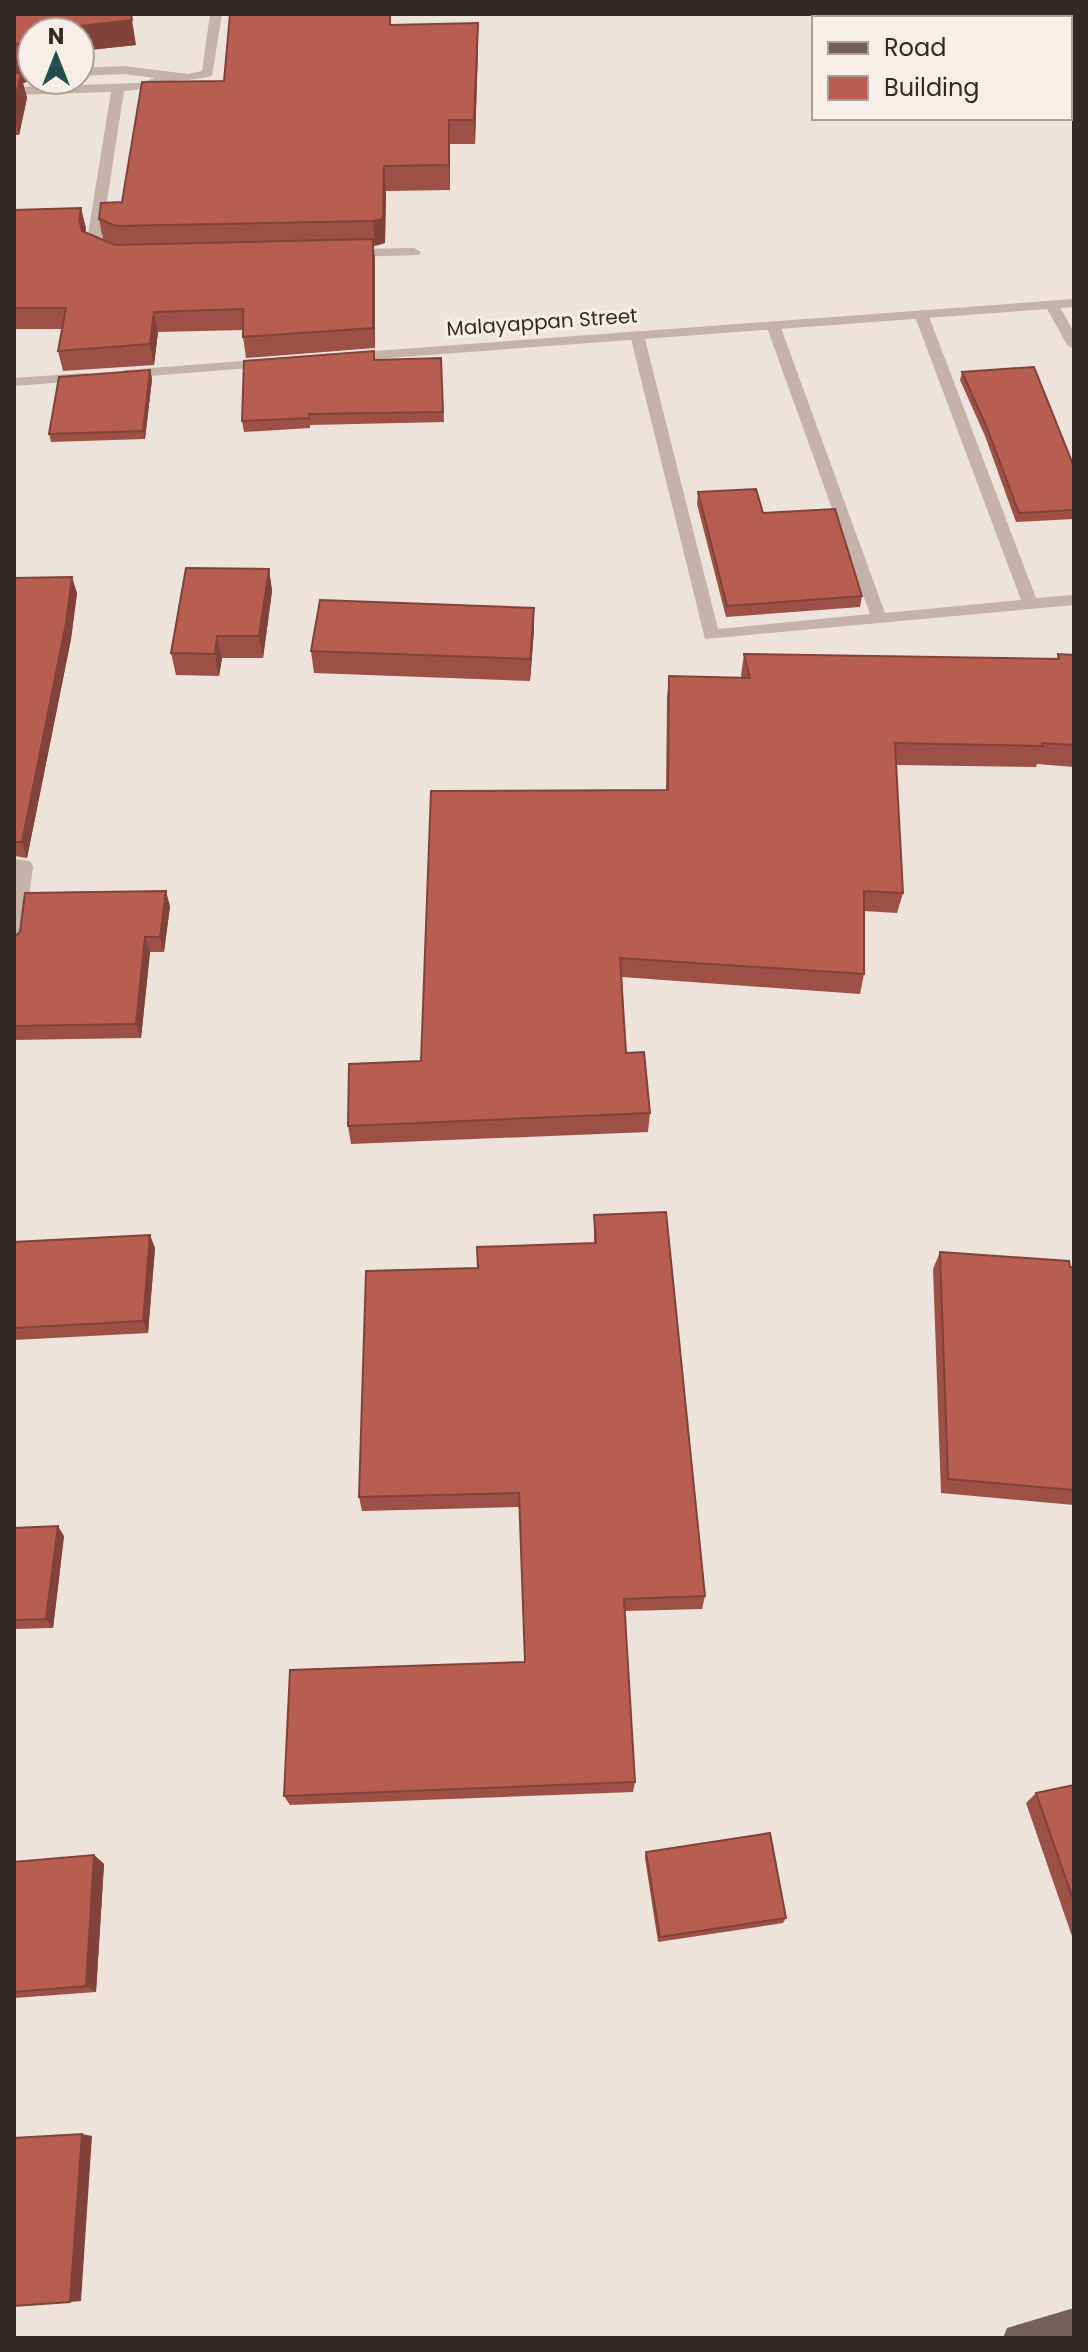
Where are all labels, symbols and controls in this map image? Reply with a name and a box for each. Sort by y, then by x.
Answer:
north arrow [16,16,96,96]
legend [812,16,1072,120]
text: N [48,21,64,52]
text: Road [884,31,946,64]
text: Building [884,71,980,104]
street label: Malayappan Street [446,301,638,343]

